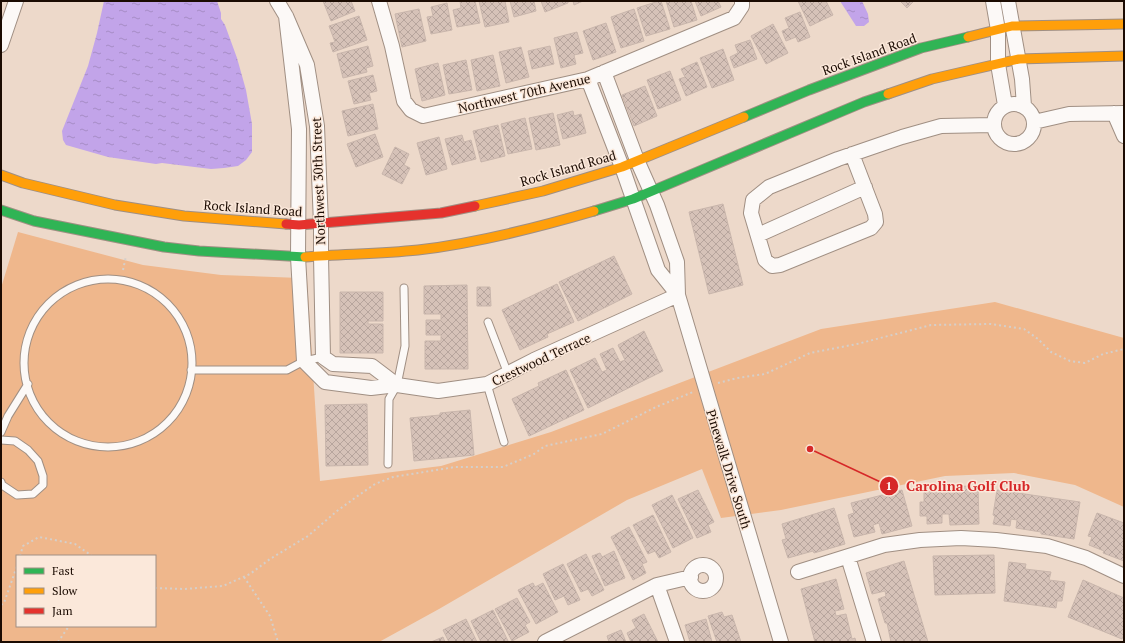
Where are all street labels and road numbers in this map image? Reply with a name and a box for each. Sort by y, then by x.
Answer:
street label: Rock Island Road [819,29,919,79]
street label: Northwest 70th Avenue [456,69,592,117]
street label: Northwest 30th Street [307,117,329,245]
street label: Rock Island Road [518,146,618,190]
street label: Rock Island Road [203,196,303,220]
street label: Crestwood Terrace [489,328,593,390]
street label: Pinewalk Drive South [702,407,756,531]

